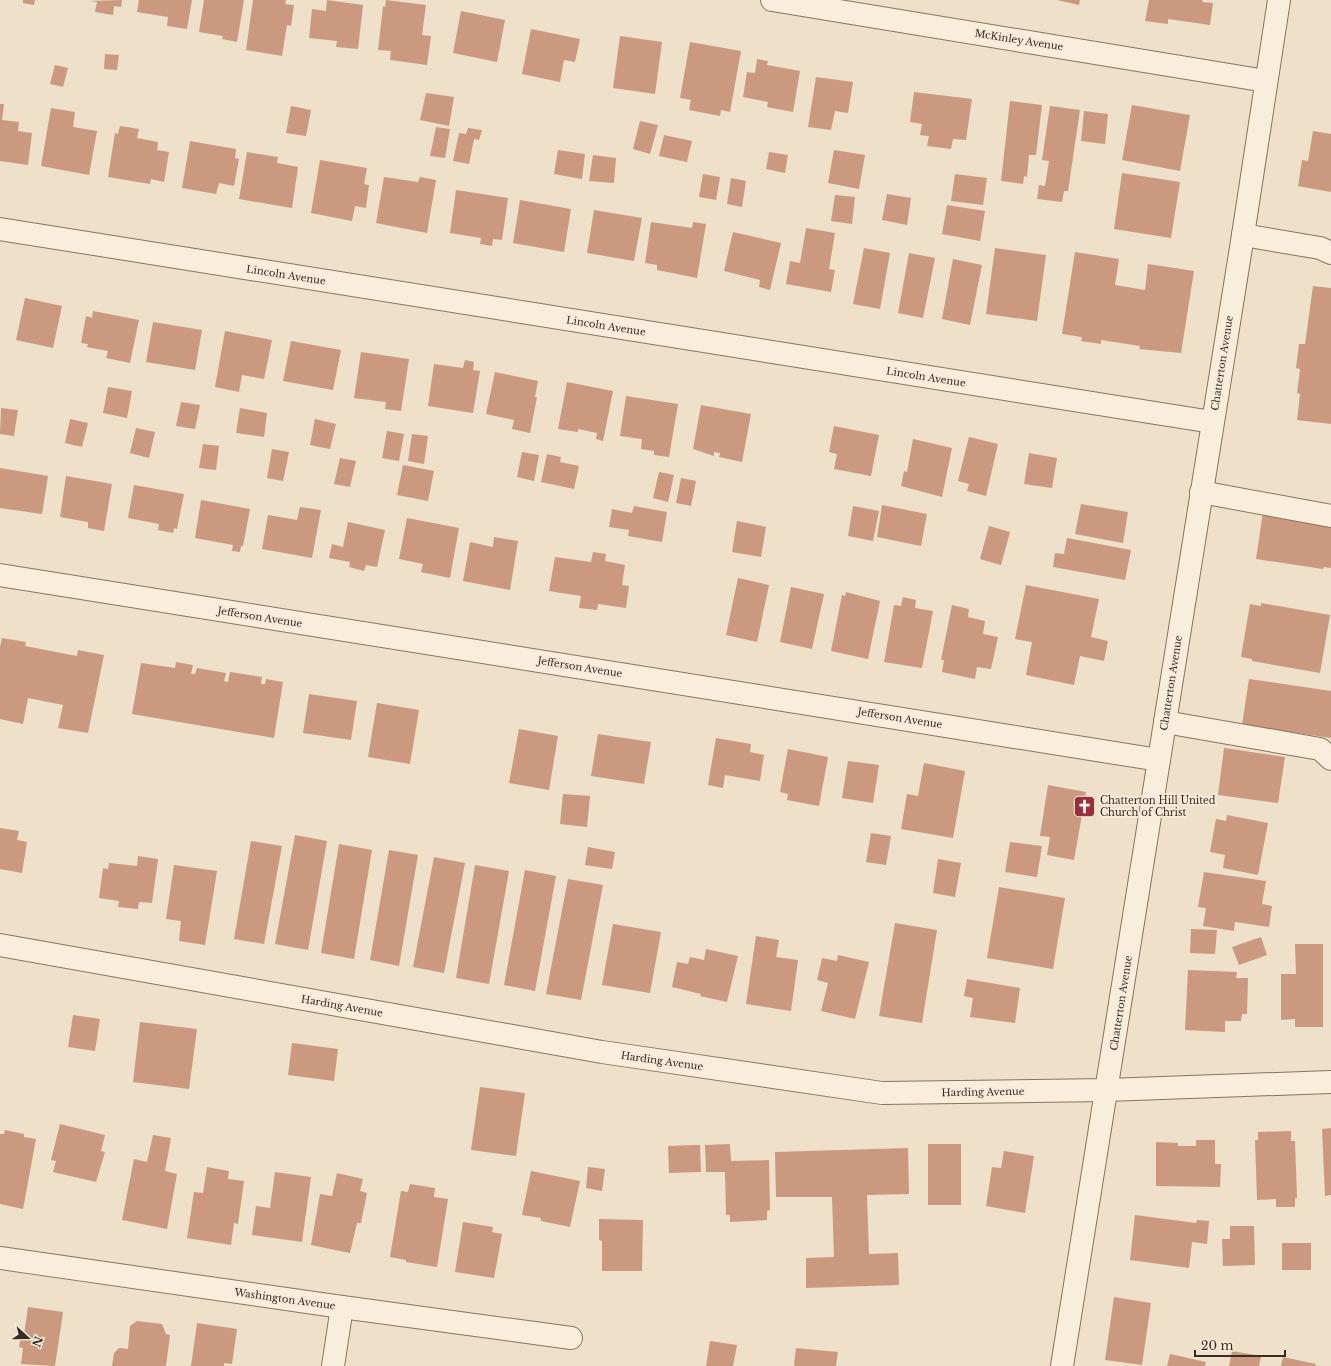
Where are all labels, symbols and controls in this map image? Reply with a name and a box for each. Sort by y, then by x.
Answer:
street label: McKinley Avenue [974,27,1065,53]
street label: Lincoln Avenue [245,262,327,288]
street label: Lincoln Avenue [565,313,647,339]
street label: Chatterton Avenue [1208,314,1236,412]
street label: Lincoln Avenue [885,364,967,390]
street label: Jefferson Avenue [215,604,304,630]
street label: Chatterton Avenue [1157,634,1185,732]
street label: Jefferson Avenue [535,654,624,680]
street label: Jefferson Avenue [855,705,944,731]
church icon: Chatterton Hill United Church of Christ [1071,793,1097,819]
place label: Chatterton Hill United Church of Christ [1100,794,1216,819]
street label: Chatterton Avenue [1107,954,1135,1052]
street label: Harding Avenue [300,992,384,1020]
street label: Harding Avenue [620,1049,704,1073]
street label: Harding Avenue [941,1085,1025,1099]
street label: Washington Avenue [233,1285,337,1313]
north arrow [8,1318,48,1358]
scale bar [1195,1332,1285,1358]
text: N [29,1334,46,1350]
text: 20 m [1201,1338,1233,1353]

